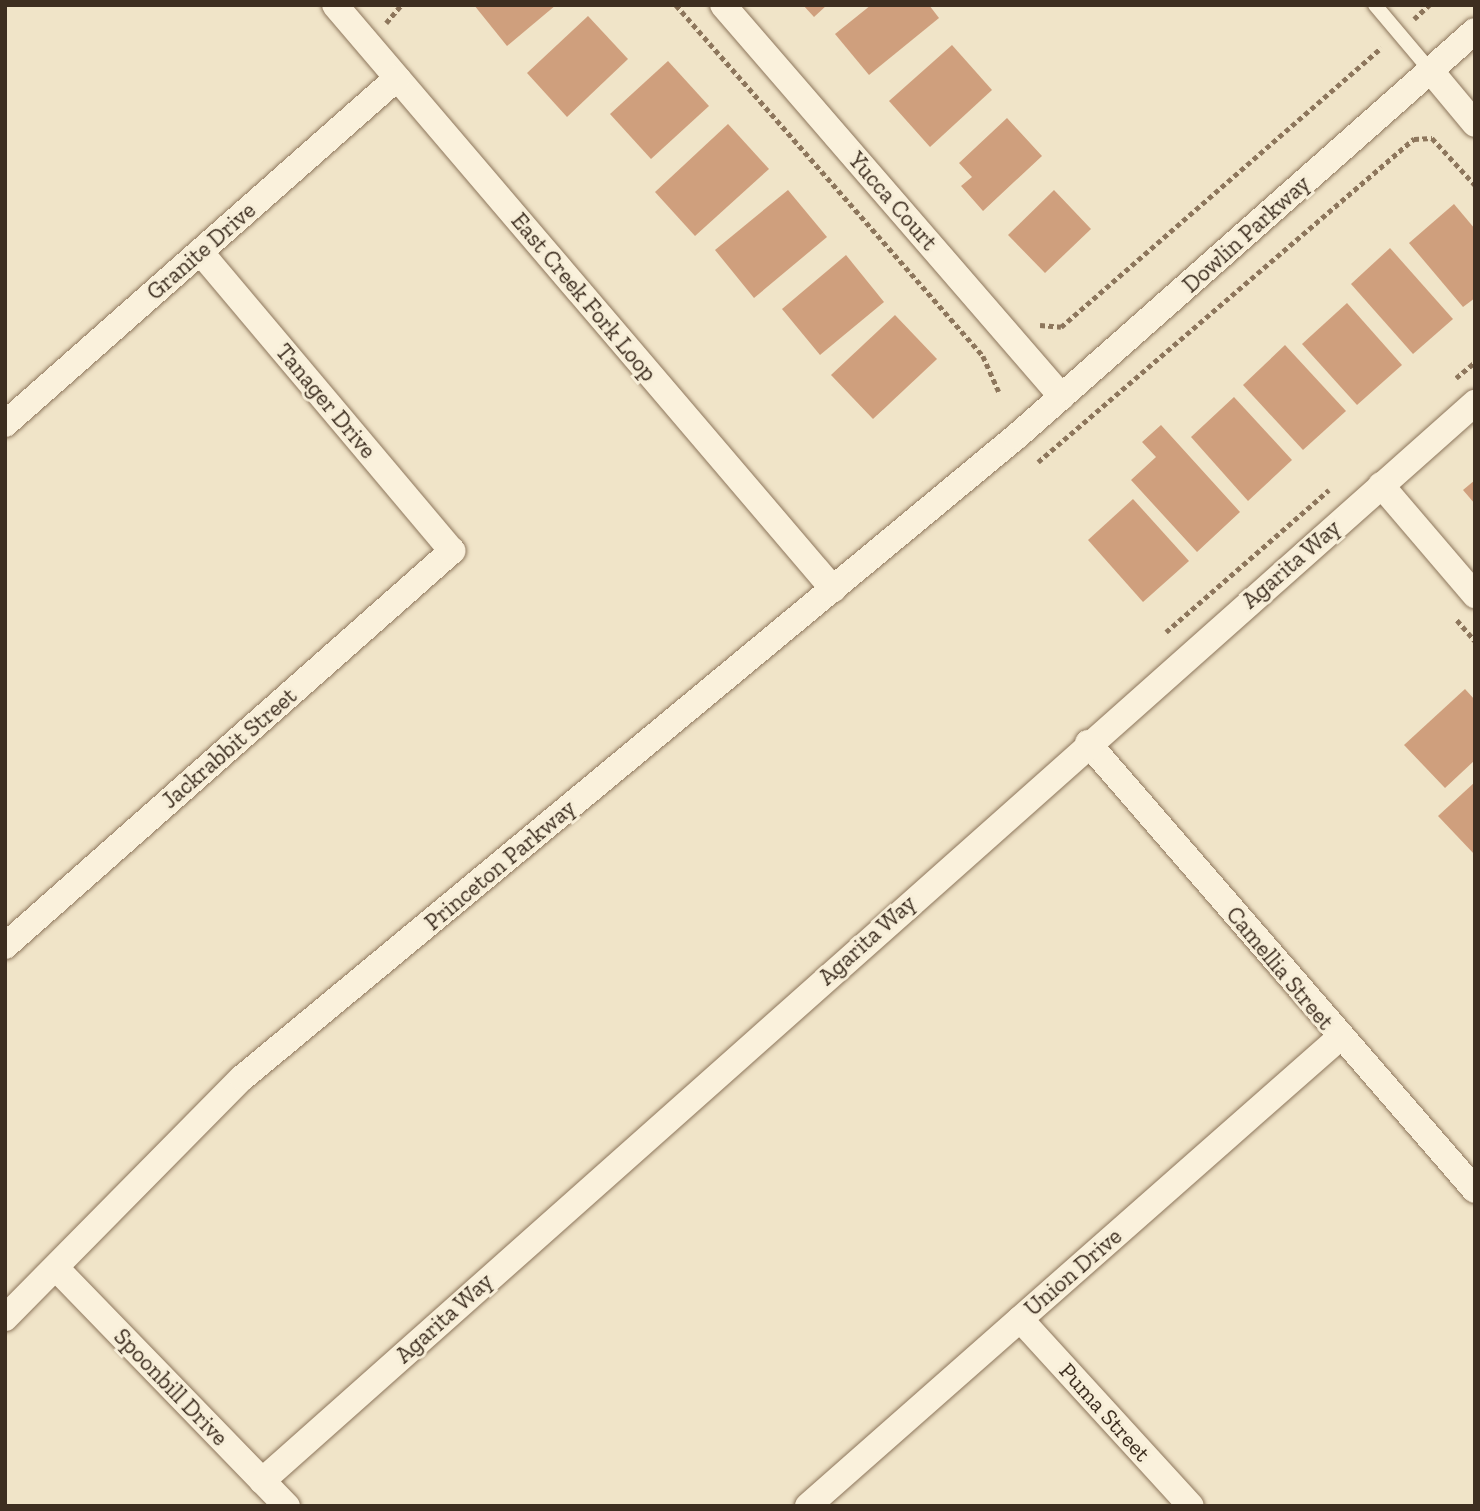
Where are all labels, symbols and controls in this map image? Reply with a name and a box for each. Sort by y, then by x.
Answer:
street label: Yucca Court [843,146,943,256]
street label: Dowlin Parkway [1177,170,1315,298]
street label: Granite Drive [141,196,261,306]
street label: East Creek Fork Loop [505,207,663,387]
street label: Tanager Drive [270,338,382,464]
street label: Agarita Way [1236,514,1346,614]
street label: Jackrabbit Street [156,682,302,814]
street label: Princeton Parkway [419,794,581,936]
street label: Agarita Way [812,889,922,991]
street label: Camellia Street [1221,901,1339,1035]
street label: Union Drive [1019,1222,1127,1322]
street label: Agarita Way [389,1267,499,1369]
street label: Spoonbill Drive [108,1323,234,1451]
street label: Puma Street [1054,1357,1156,1467]

